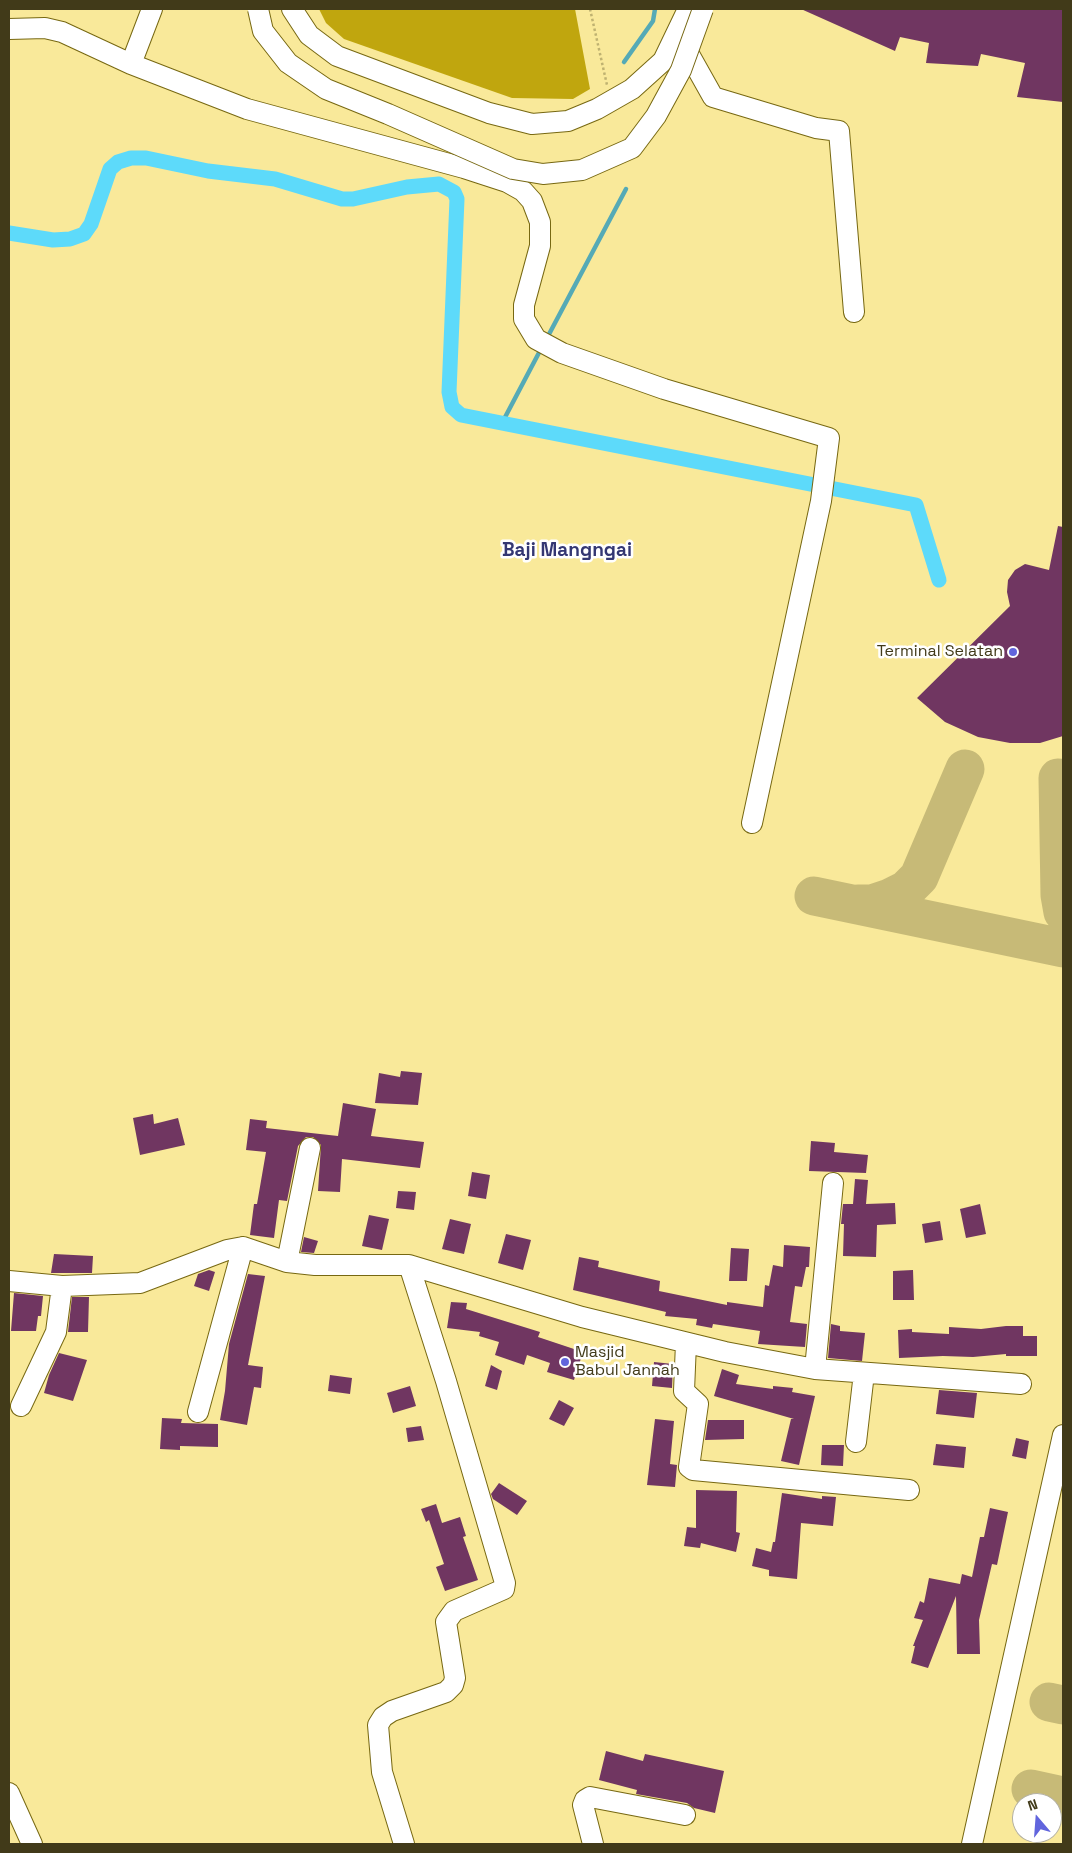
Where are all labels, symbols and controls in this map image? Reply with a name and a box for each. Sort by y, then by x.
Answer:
district label: Baji Mangngai [502,540,632,562]
place label: Terminal Selatan [877,642,1003,662]
marker: Terminal Selatan [1007,646,1019,658]
place label: Masjid Babul Jannah [575,1343,680,1381]
marker: Masjid Babul Jannah [559,1356,571,1368]
north arrow [1012,1793,1062,1843]
text: N [1025,1795,1040,1815]

